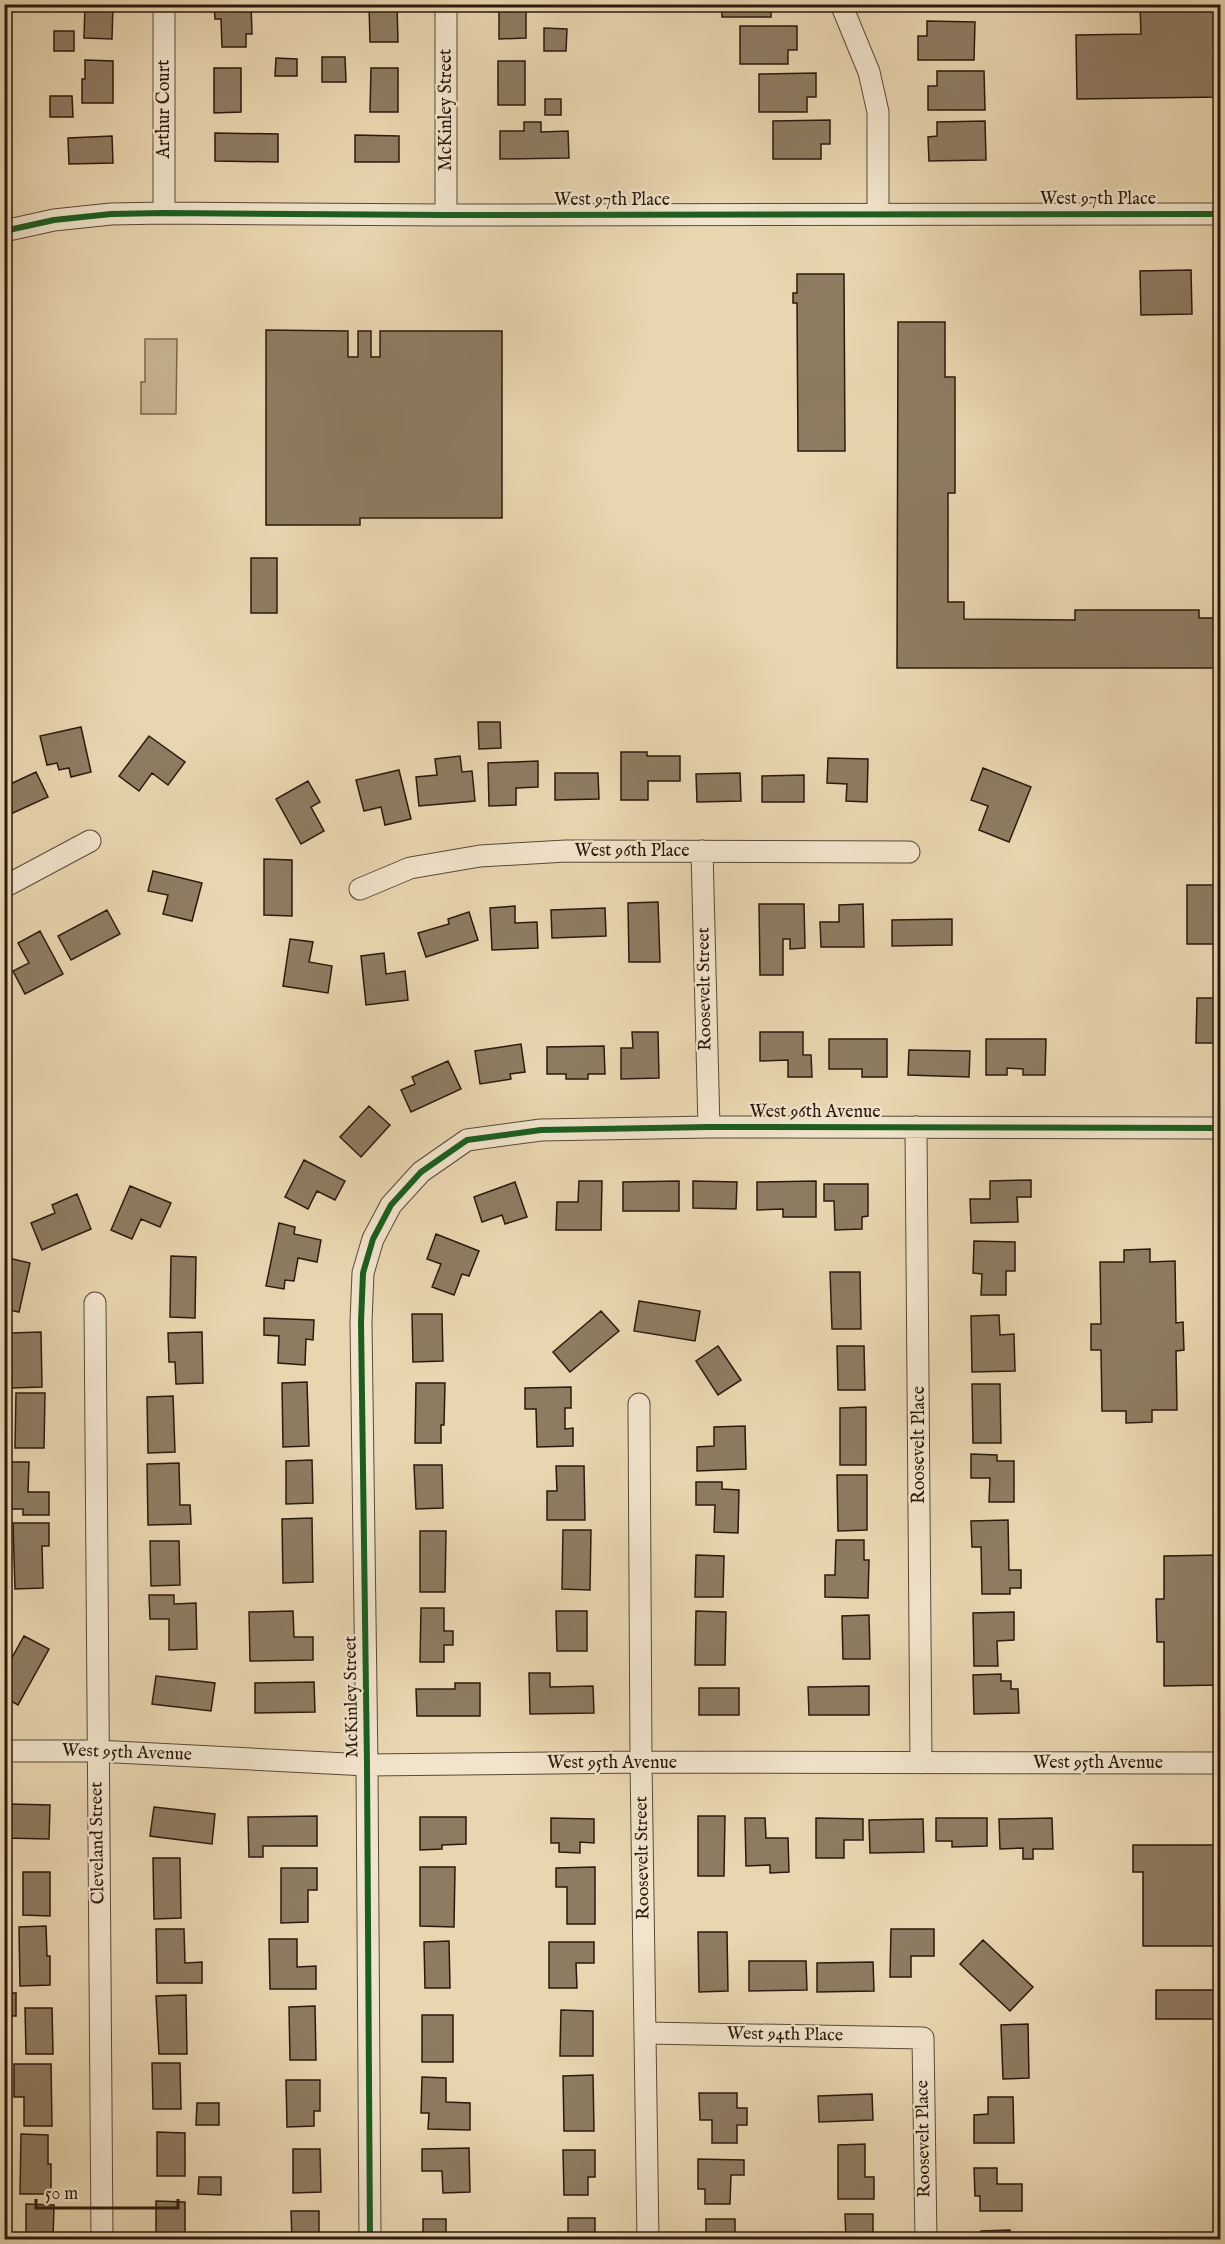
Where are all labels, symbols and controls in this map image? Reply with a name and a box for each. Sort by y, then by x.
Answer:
street label: McKinley Street [435,49,458,171]
street label: Arthur Court [153,60,176,159]
street label: West 97th Place [1040,188,1156,211]
street label: West 97th Place [554,189,670,212]
street label: West 96th Place [574,840,690,863]
street label: Roosevelt Street [692,927,718,1051]
street label: West 96th Avenue [749,1101,881,1124]
street label: Roosevelt Place [908,1386,931,1504]
street label: McKinley Street [339,1636,365,1758]
street label: West 95th Avenue [62,1739,192,1767]
street label: West 95th Avenue [547,1752,677,1775]
street label: West 95th Avenue [1033,1752,1163,1775]
street label: Cleveland Street [85,1781,111,1905]
street label: Roosevelt Street [630,1796,656,1920]
street label: West 94th Place [727,2022,843,2048]
street label: Roosevelt Place [911,2080,937,2198]
scale bar [36,2172,178,2210]
text: 50 m [45,2183,78,2206]

